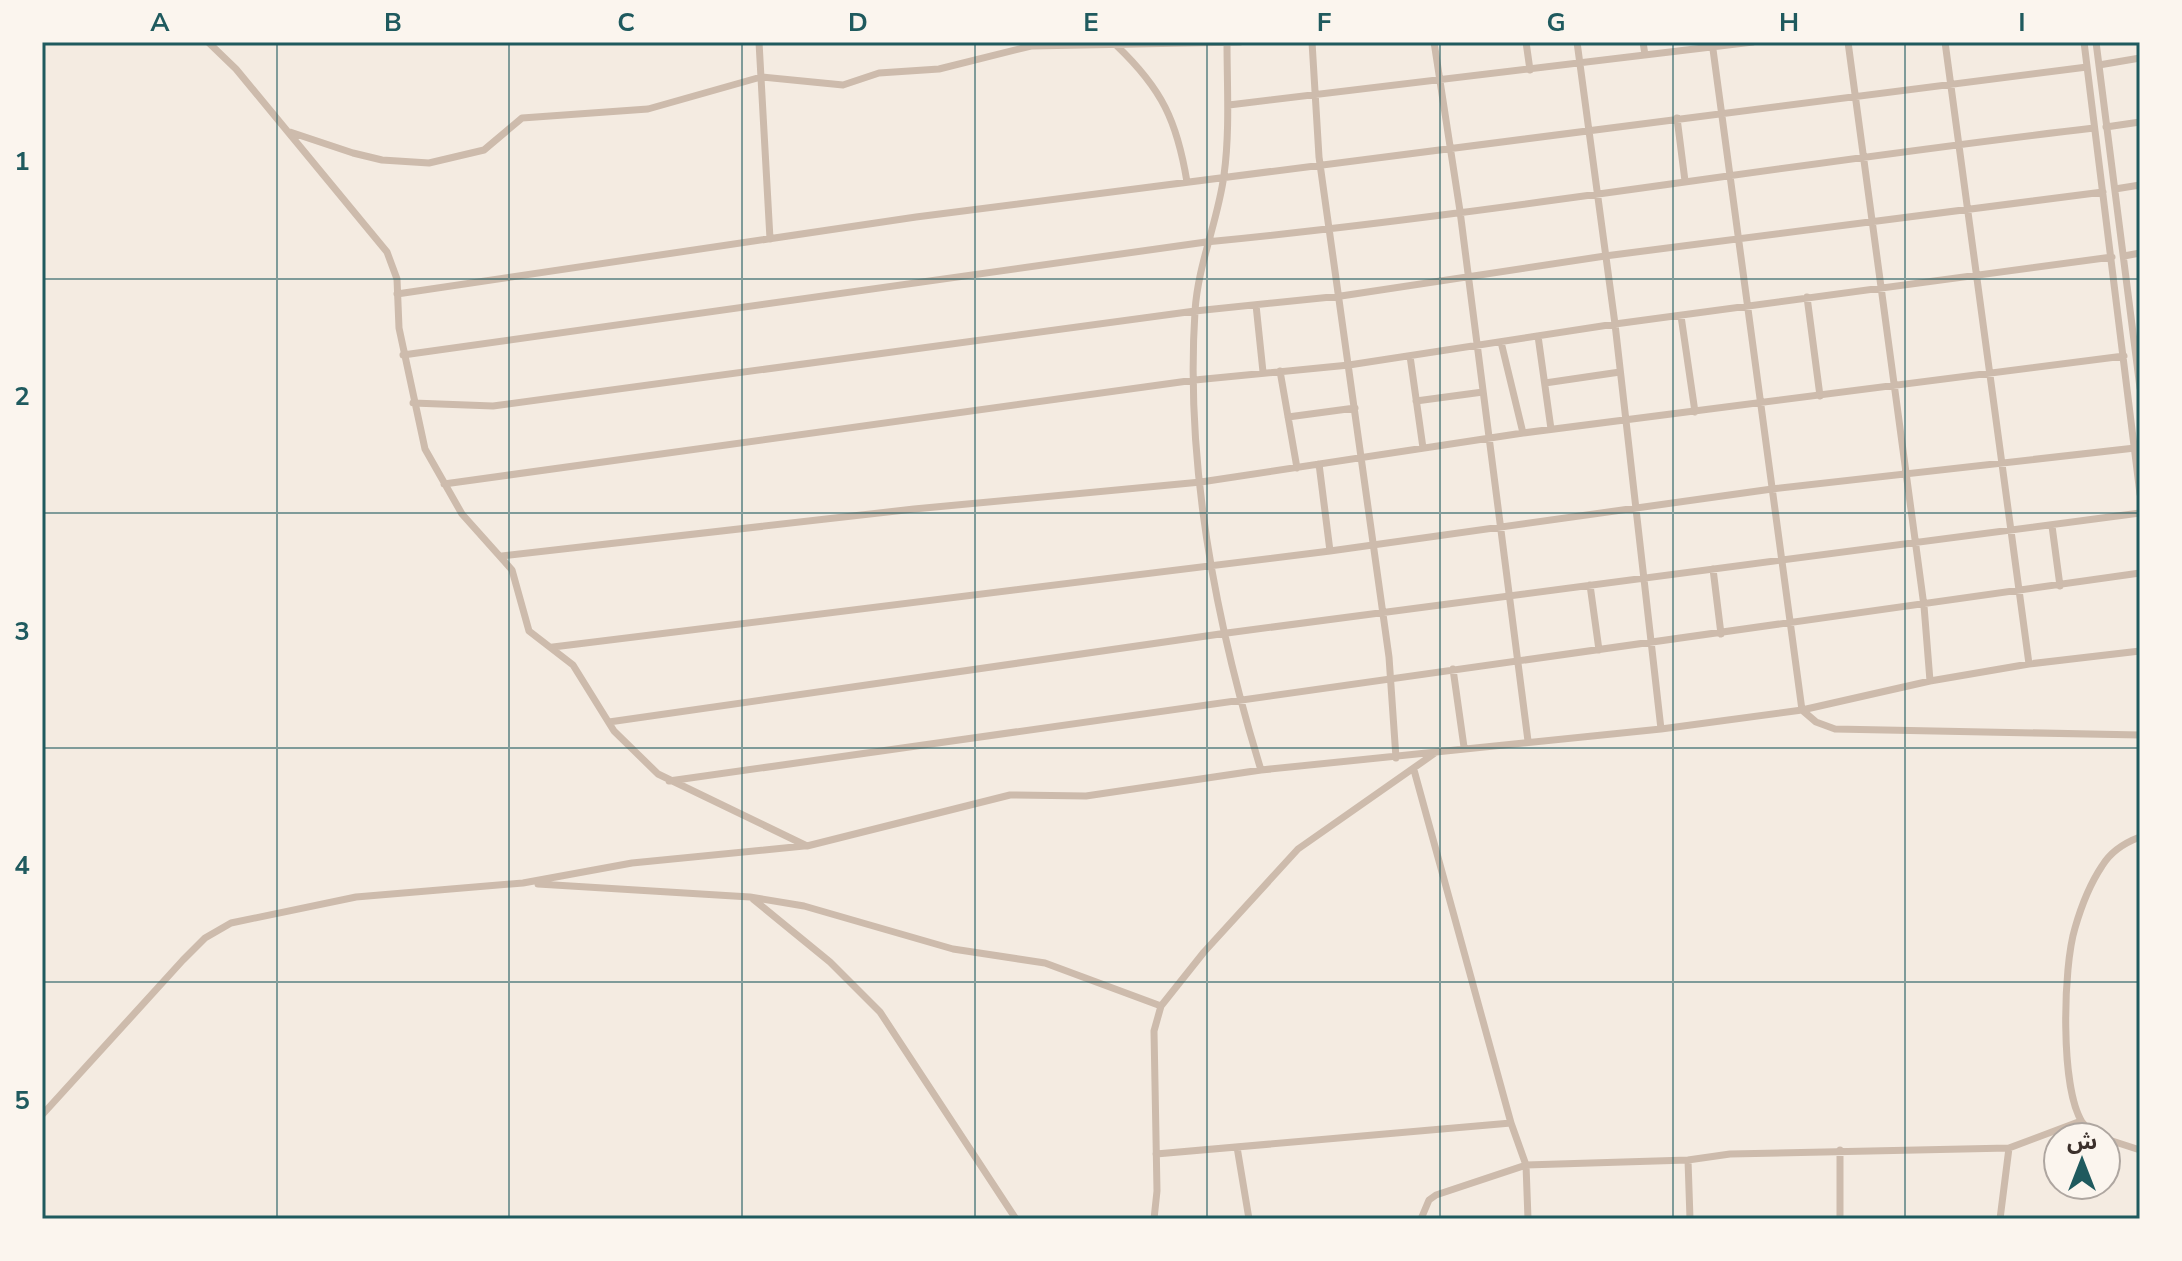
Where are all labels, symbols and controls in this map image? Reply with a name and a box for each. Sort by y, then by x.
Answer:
text: A [150,5,170,40]
text: B [384,5,402,40]
text: C [617,5,635,40]
text: D [848,5,868,40]
text: E [1083,5,1099,40]
text: F [1317,5,1331,40]
text: G [1546,5,1566,40]
text: H [1779,5,1799,40]
text: I [2018,5,2026,40]
text: 1 [14,144,30,179]
text: 2 [14,379,30,414]
text: 3 [14,614,30,649]
text: 4 [14,848,30,883]
text: 5 [14,1083,30,1118]
north arrow [2042,1121,2122,1201]
text: ش [2067,1127,2097,1157]

